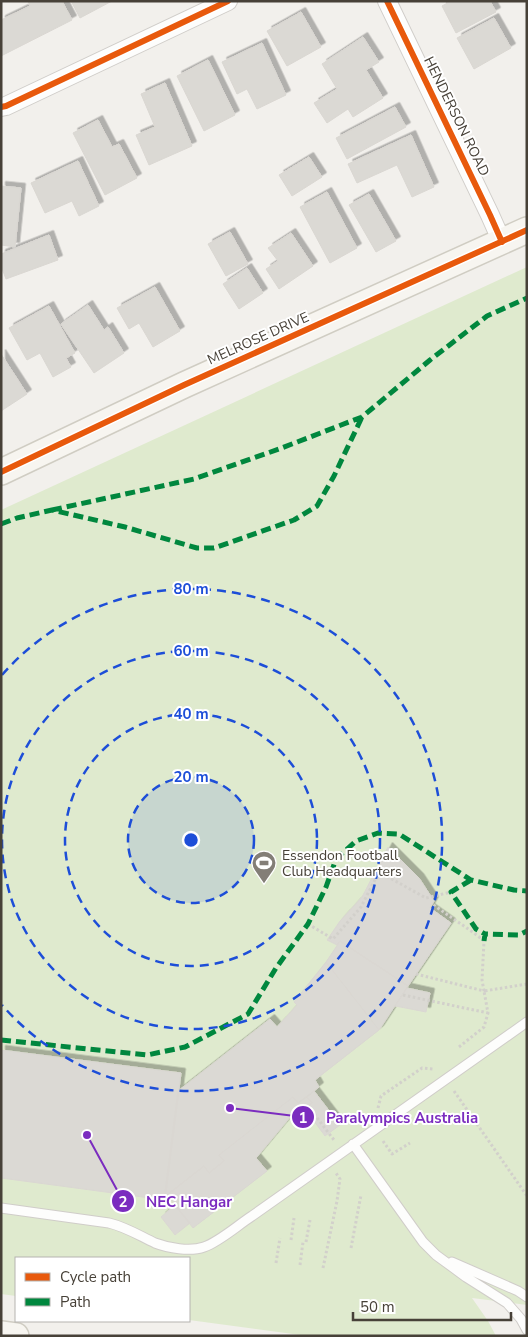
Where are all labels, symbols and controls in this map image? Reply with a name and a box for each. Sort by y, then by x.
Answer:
street label: HENDERSON ROAD [419,53,494,179]
street label: MELROSE DRIVE [204,308,312,369]
text: 80 m [173,579,209,599]
text: 60 m [173,641,209,661]
text: 40 m [173,704,209,724]
text: 20 m [173,767,209,787]
centre of rings [182,831,200,849]
place label: Essendon Football Club Headquarters [282,846,402,881]
sports icon: Essendon Football Club Headquarters [251,850,277,884]
callout: Paralympics Australia [291,1102,488,1132]
text: 1 [298,1108,308,1128]
text: Paralympics Australia [326,1108,478,1128]
callout: NEC Hangar [110,1186,242,1216]
text: 2 [118,1192,128,1212]
text: NEC Hangar [146,1192,232,1212]
legend [15,1257,190,1322]
text: Cycle path [60,1267,131,1287]
scale bar [353,1290,510,1322]
text: Path [60,1292,91,1312]
text: 50 m [360,1297,395,1317]

